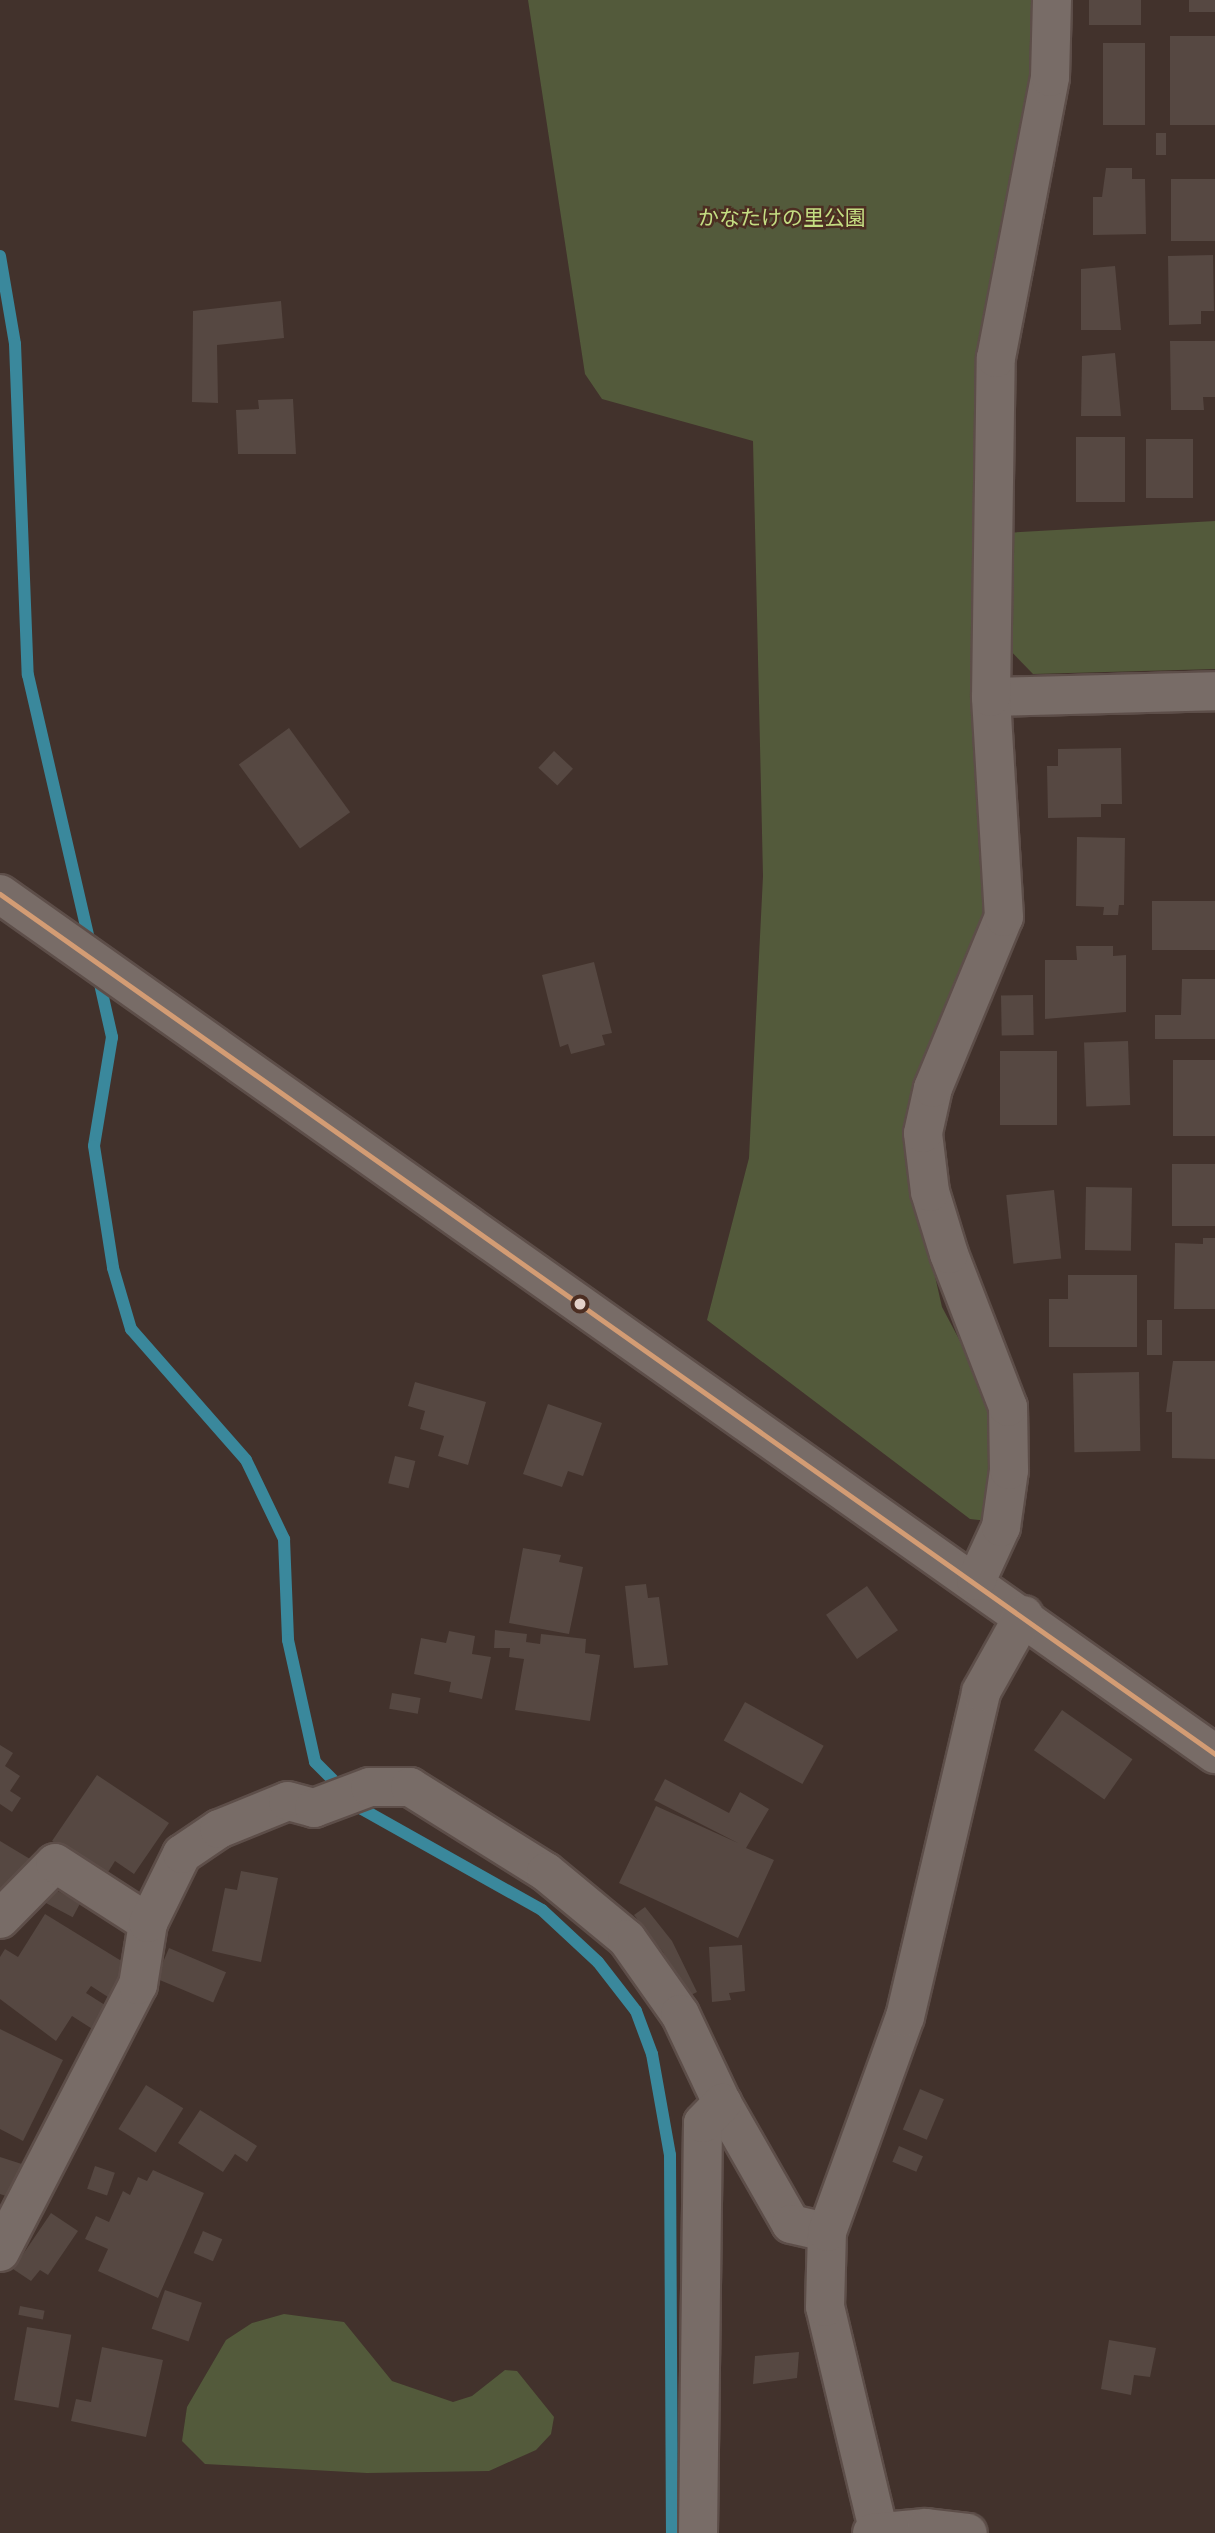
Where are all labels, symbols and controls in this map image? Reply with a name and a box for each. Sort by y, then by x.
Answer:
park label: かなたけの里公園 [698,205,866,231]
unlabelled marker [573,1297,587,1311]

